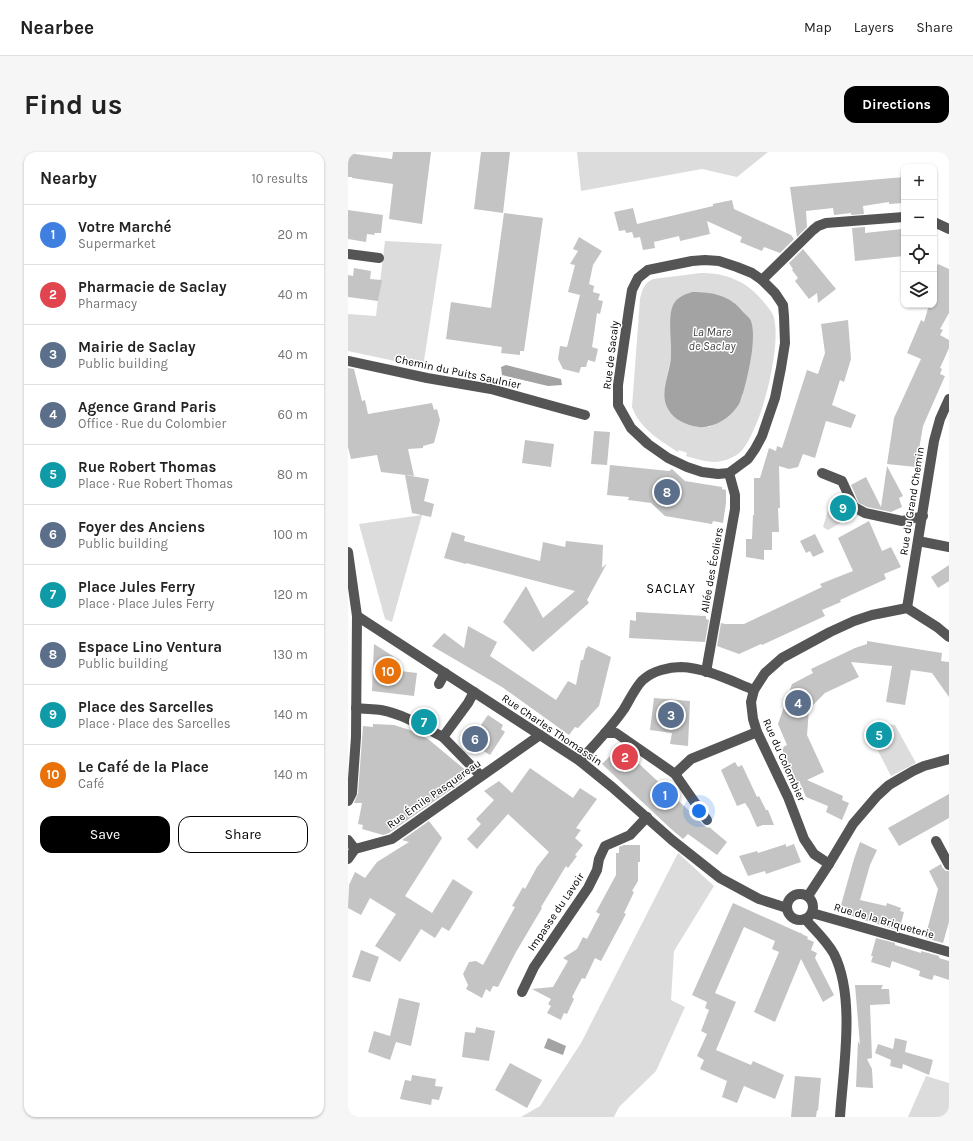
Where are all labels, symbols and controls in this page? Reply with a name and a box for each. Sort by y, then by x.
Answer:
text: Nearbee [20,17,94,39]
text: Map [804,19,832,36]
text: Layers [854,19,894,36]
text: Share [916,19,953,36]
button: Directions [844,86,949,123]
text: Find us [24,88,123,121]
map controls [901,164,937,308]
button: + [901,164,937,200]
text: Nearby [40,168,97,188]
text: 10 results [251,171,308,186]
button: − [901,200,937,236]
text: Votre Marché [78,218,172,236]
text: 1 [51,227,55,242]
text: 20 m [278,227,308,242]
text: Supermarket [78,236,156,251]
button: locate [901,236,937,272]
button: layers [901,272,937,308]
text: Pharmacie de Saclay [78,278,226,296]
text: 2 [49,287,57,302]
text: 40 m [278,287,308,302]
text: Pharmacy [78,296,137,311]
street label: Rue de Sacaly [600,320,622,390]
water label: La Mare de Saclay [689,325,736,353]
text: Mairie de Saclay [78,338,196,356]
text: 3 [49,347,57,362]
text: 40 m [278,347,308,362]
street label: Chemin du Puits Saulnier [394,352,522,392]
text: Public building [78,356,168,371]
text: Agence Grand Paris [78,398,216,416]
text: 4 [49,407,57,422]
text: 60 m [278,407,308,422]
text: Office · Rue du Colombier [78,416,226,431]
street label: Rue du Grand Chemin [897,446,927,556]
text: Rue Robert Thomas [78,458,216,476]
text: 5 [49,467,57,482]
text: 80 m [277,467,308,482]
text: Place · Rue Robert Thomas [78,476,233,491]
pin: 8 [654,477,680,507]
pin: 9 [830,493,856,523]
text: Foyer des Anciens [78,518,205,536]
street label: Allée des Écoliers [696,526,726,614]
text: 6 [49,527,57,542]
text: 100 m [273,527,308,542]
text: Public building [78,536,168,551]
text: Place Jules Ferry [78,578,195,596]
district label: SACLAY [646,581,696,596]
text: 7 [50,587,56,602]
text: 120 m [273,587,308,602]
text: Place · Place Jules Ferry [78,596,214,611]
text: Espace Lino Ventura [78,638,222,656]
text: 8 [49,647,57,662]
text: 130 m [273,647,308,662]
text: Public building [78,656,168,671]
pin: 10 [375,656,401,686]
pin: 4 [785,688,811,718]
street label: Rue Charles Thomassin [499,692,605,768]
text: Place des Sarcelles [78,698,214,716]
pin: 3 [658,700,684,730]
text: 9 [49,707,57,722]
text: 140 m [273,707,308,722]
pin: 7 [411,707,437,737]
text: Place · Place des Sarcelles [78,716,231,731]
street label: Rue du Colombier [760,717,808,803]
pin: 5 [866,720,892,750]
pin: 6 [462,724,488,754]
pin: 2 [612,742,638,772]
street label: Rue Émile Pasquereau [383,755,484,831]
text: Le Café de la Place [78,758,209,776]
text: 10 [47,767,59,782]
text: 140 m [273,767,308,782]
text: Café [78,776,104,791]
pin: 1 [652,780,678,810]
your location [689,801,709,821]
button: Save [40,816,170,853]
button: Share [178,816,308,853]
street label: Impasse du Lavoir [525,870,587,954]
street label: Rue de la Briqueterie [832,900,936,942]

